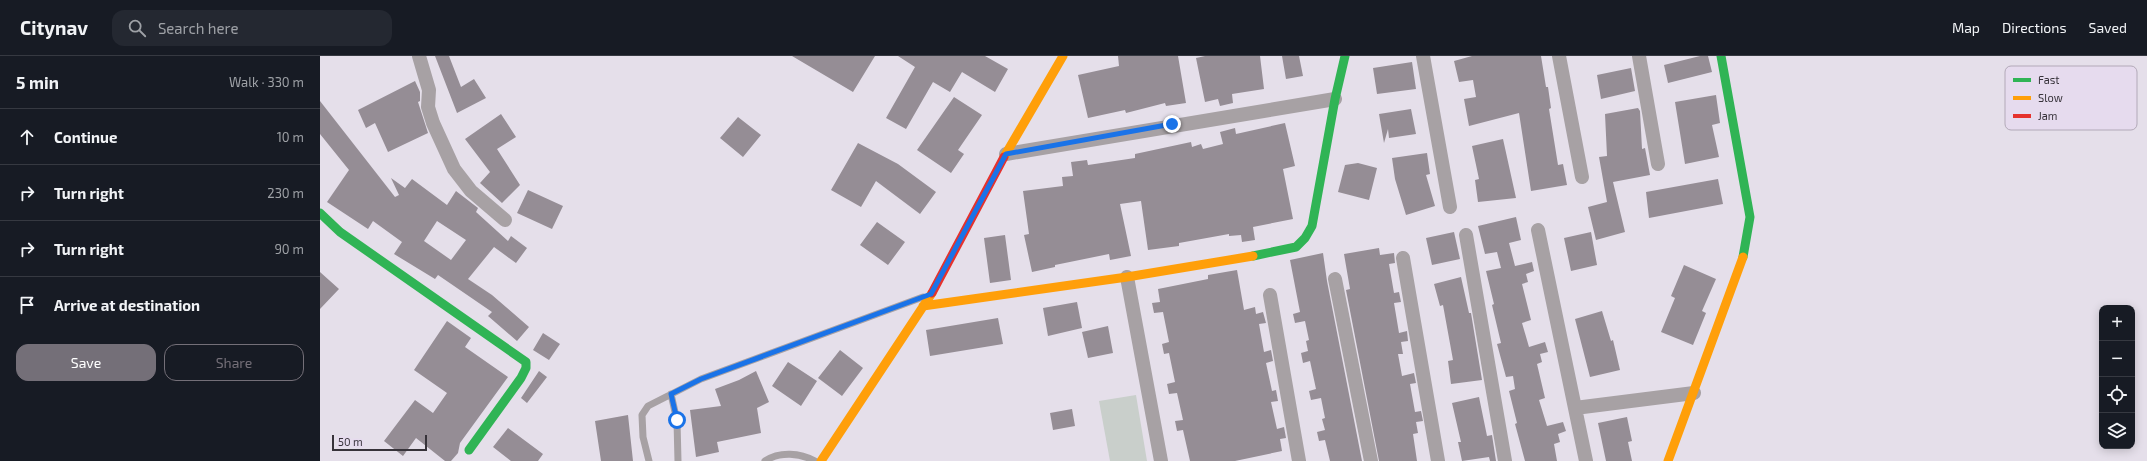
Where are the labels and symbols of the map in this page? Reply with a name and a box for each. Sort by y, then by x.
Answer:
legend [2005,66,2137,130]
text: Fast [2038,73,2060,86]
text: Slow [2038,91,2063,104]
text: Jam [2038,109,2057,122]
route end [1163,115,1181,133]
route start [668,411,686,429]
scale bar [332,433,427,452]

